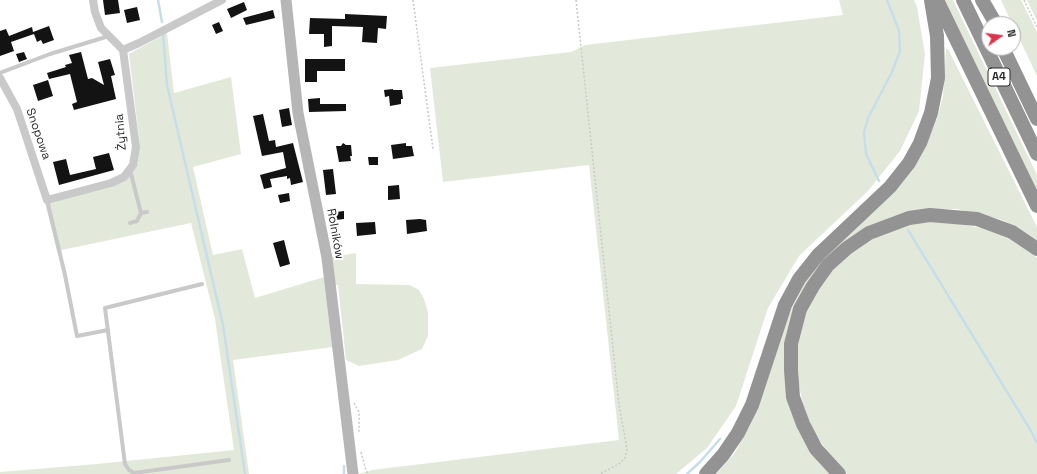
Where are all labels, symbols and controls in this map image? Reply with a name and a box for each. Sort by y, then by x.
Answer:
north arrow [981,16,1021,56]
text: N [1004,28,1019,39]
road number: A4 [988,68,1010,86]
street label: Snopowa [22,106,54,162]
street label: Żytnia [112,113,130,151]
street label: Rolników [323,208,347,260]

